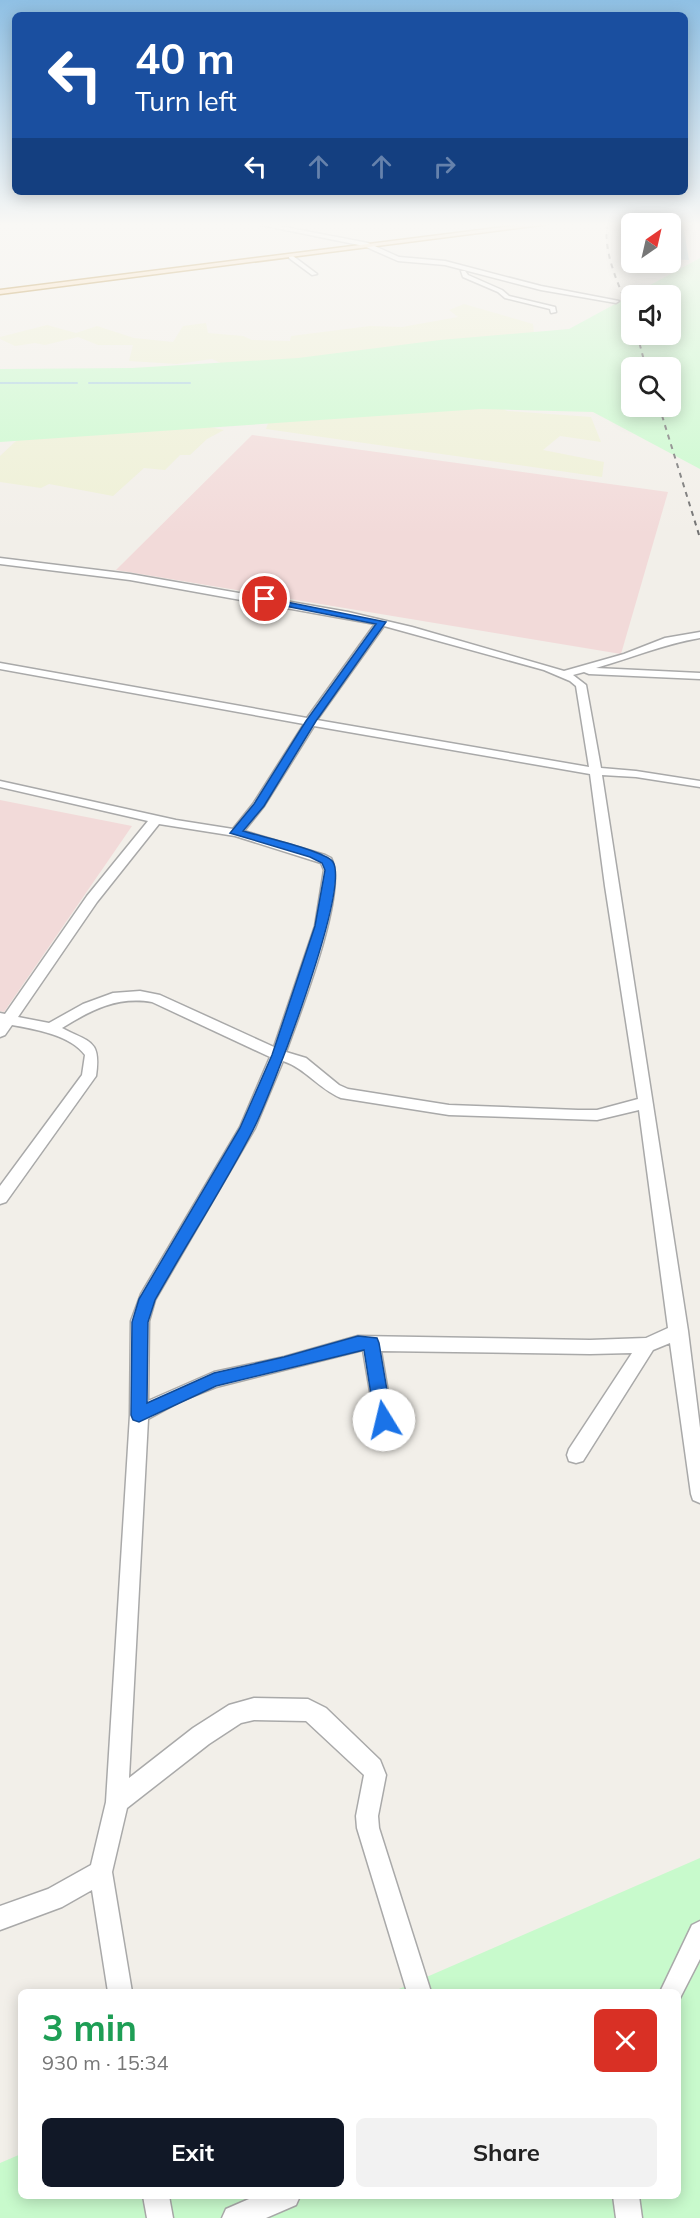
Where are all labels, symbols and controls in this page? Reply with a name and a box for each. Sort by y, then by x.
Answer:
text: 40 m [135,32,235,85]
icon: left [36,36,114,114]
text: Turn left [135,84,237,118]
icon: left [239,150,272,183]
icon: ahead [302,150,335,183]
icon: ahead [365,150,398,183]
icon: right [428,150,461,183]
north arrow [621,213,681,273]
map controls [621,213,681,417]
button: sound [621,285,681,345]
button: search [621,357,681,417]
pin [239,573,290,624]
icon: arrive [248,582,281,615]
position arrow [352,1388,416,1452]
text: 3 min [42,2005,137,2050]
button: close [594,2009,657,2072]
text: 930 m · 15:34 [42,2050,168,2075]
button: Exit [42,2118,344,2187]
button: Share [356,2118,657,2187]

